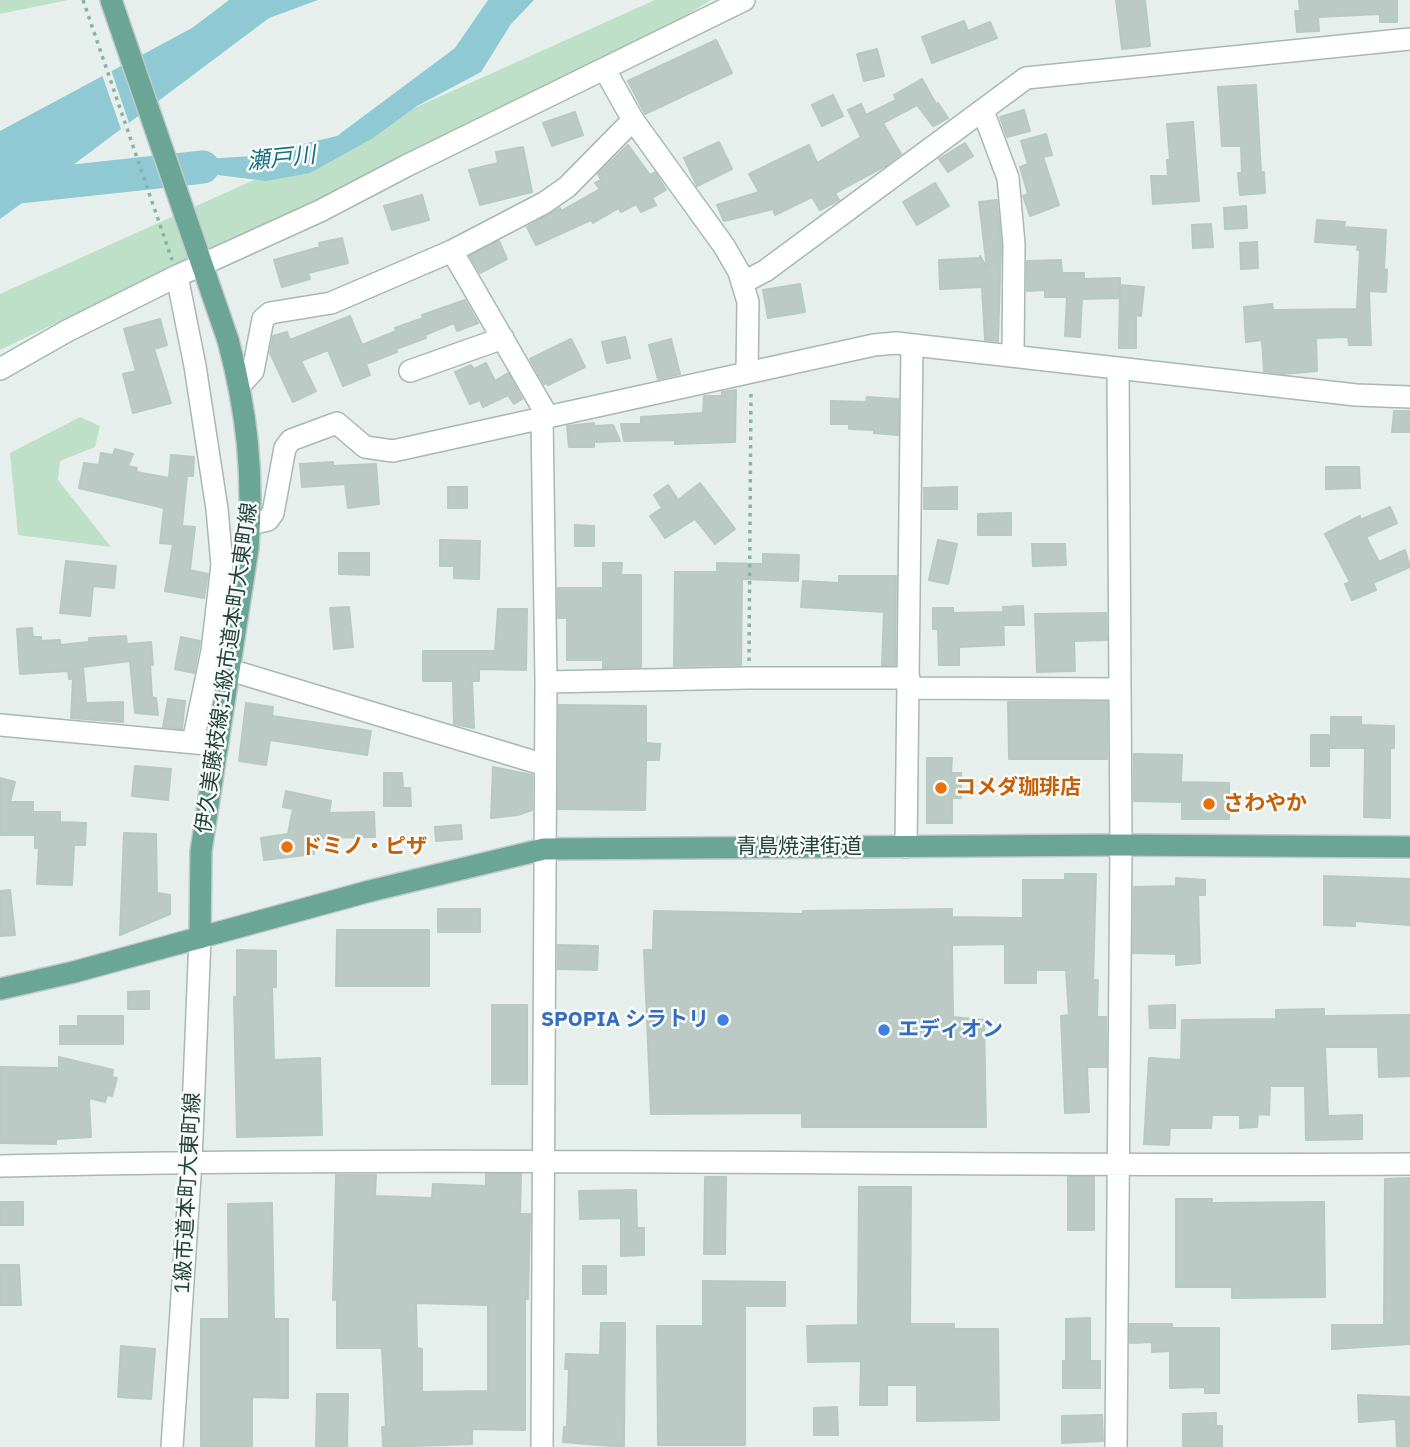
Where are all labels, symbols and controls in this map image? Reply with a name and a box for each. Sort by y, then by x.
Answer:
water label: 瀬戸川 [245,142,317,176]
street label: 伊久美藤枝線;1級市道本町大東町線 [191,501,263,835]
place label: コメダ珈琲店 [955,775,1081,801]
marker: コメダ珈琲店 [933,780,949,796]
place label: さわやか [1223,791,1307,817]
marker: さわやか [1201,796,1217,812]
place label: ドミノ・ピザ [301,834,427,860]
street label: 青島焼津街道 [736,834,862,860]
marker: ドミノ・ピザ [279,839,295,855]
place label: SPOPIA シラトリ [541,1007,709,1033]
marker: SPOPIA シラトリ [715,1012,731,1028]
place label: エディオン [898,1017,1003,1043]
marker: エディオン [876,1022,892,1038]
street label: 1級市道本町大東町線 [170,1092,206,1294]

